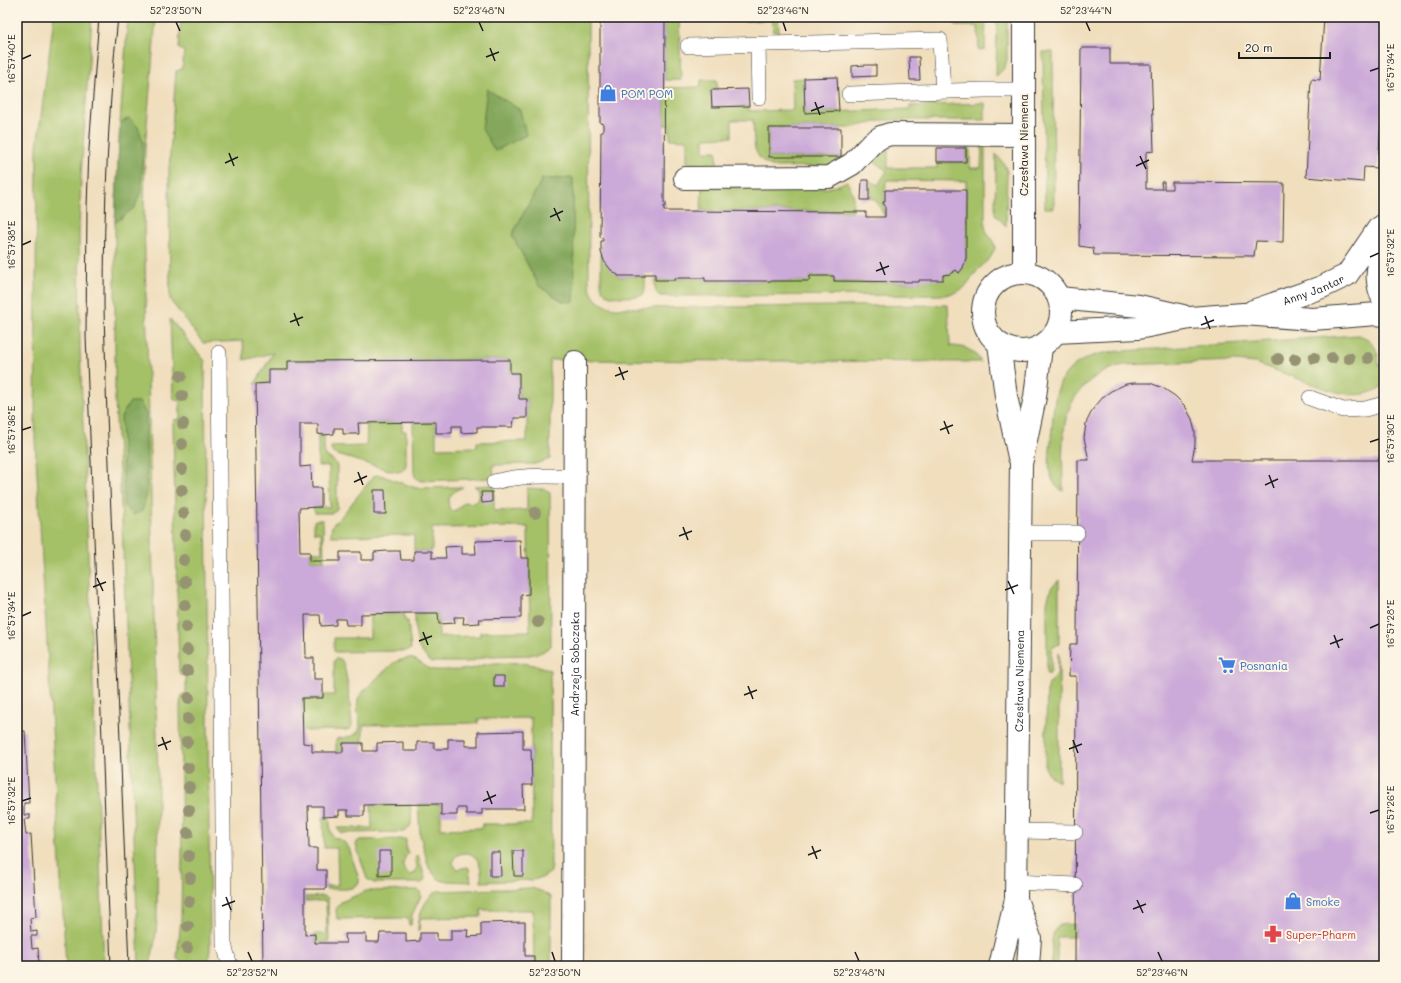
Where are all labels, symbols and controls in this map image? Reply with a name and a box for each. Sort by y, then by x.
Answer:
text: 52°23'50"N [150,3,202,17]
text: 52°23'48"N [453,3,505,17]
text: 52°23'46"N [757,3,809,17]
text: 52°23'44"N [1060,3,1112,17]
text: 16°57'40"E [4,34,18,84]
scale bar [1239,34,1330,60]
text: 20 m [1245,39,1273,55]
text: 16°57'34"E [1383,43,1397,92]
shop icon: POM POM [598,83,618,103]
place label: POM POM [621,86,673,101]
street label: Czesława Niemena [1016,94,1031,196]
text: 16°57'38"E [4,220,18,270]
text: 16°57'32"E [1383,228,1397,277]
street label: Anny Jantar [1280,270,1347,308]
text: 16°57'36"E [4,405,18,455]
text: 16°57'30"E [1383,414,1397,464]
text: 16°57'34"E [4,591,18,640]
text: 16°57'28"E [1383,599,1397,648]
street label: Andrzeja Sobczaka [566,611,582,717]
street label: Czesława Niemena [1010,630,1027,732]
supermarket icon: Posnania [1217,655,1237,675]
place label: Posnania [1240,658,1288,673]
text: 16°57'32"E [4,776,18,825]
text: 16°57'26"E [1383,785,1397,834]
shop icon: Smoke [1283,891,1303,911]
place label: Smoke [1306,894,1340,909]
pharmacy icon: Super-Pharm [1263,924,1283,944]
place label: Super-Pharm [1286,927,1356,942]
text: 52°23'52"N [226,965,278,979]
text: 52°23'50"N [529,965,581,979]
text: 52°23'48"N [833,965,885,979]
text: 52°23'46"N [1136,965,1188,979]

